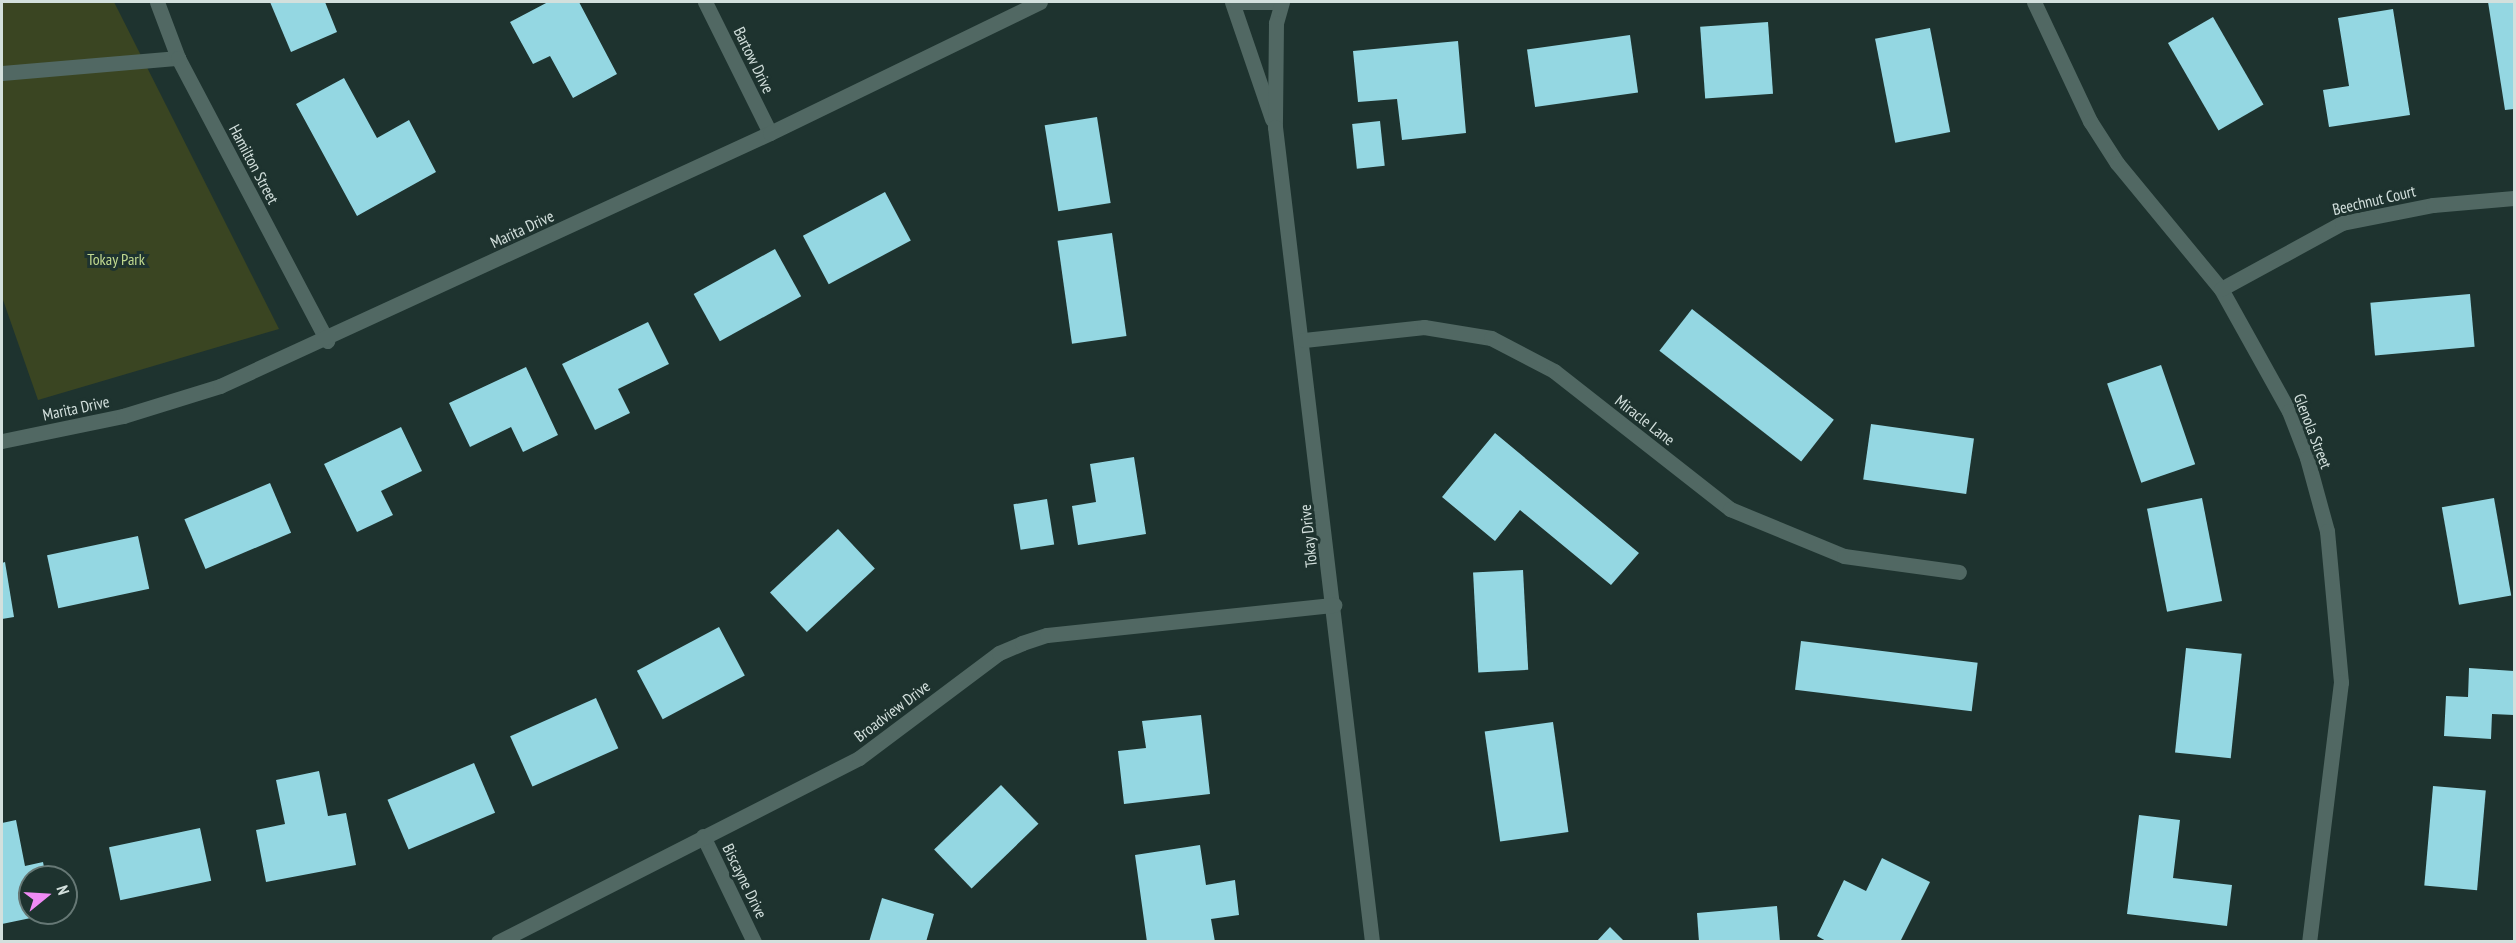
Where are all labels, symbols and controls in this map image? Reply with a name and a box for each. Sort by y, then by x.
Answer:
street label: Bartow Drive [730,24,778,96]
street label: Hamilton Street [225,121,283,207]
street label: Beechnut Court [2330,181,2418,219]
street label: Marita Drive [487,206,557,252]
park label: Tokay Park [87,249,145,269]
street label: Miracle Lane [1611,391,1679,449]
street label: Glenola Street [2290,391,2336,471]
street label: Marita Drive [41,392,111,424]
street label: Tokay Drive [1295,503,1321,569]
street label: Broadview Drive [850,676,934,746]
street label: Biscayne Drive [719,841,771,921]
north arrow [18,865,78,925]
text: N [52,883,74,897]

